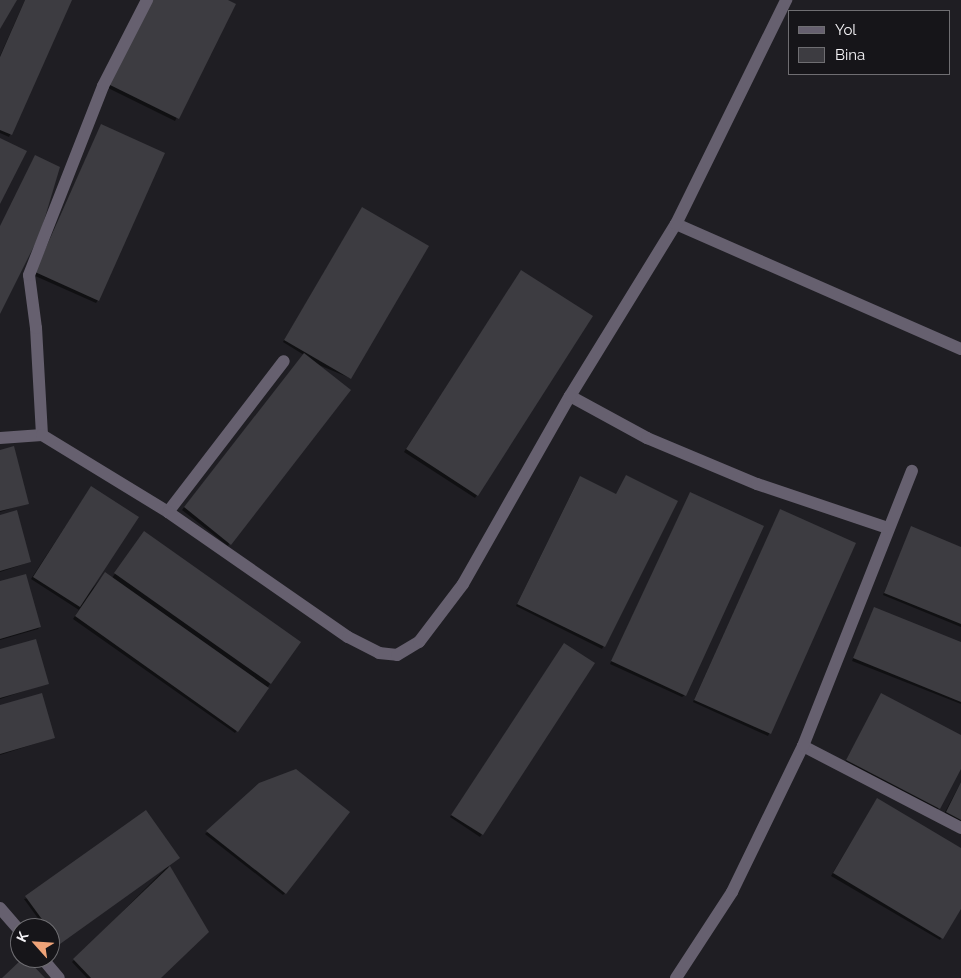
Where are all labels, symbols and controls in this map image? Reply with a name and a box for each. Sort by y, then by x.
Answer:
legend [788,10,951,75]
text: Yol [835,21,856,39]
text: Bina [835,46,865,64]
north arrow [10,918,60,968]
text: K [13,929,32,945]

